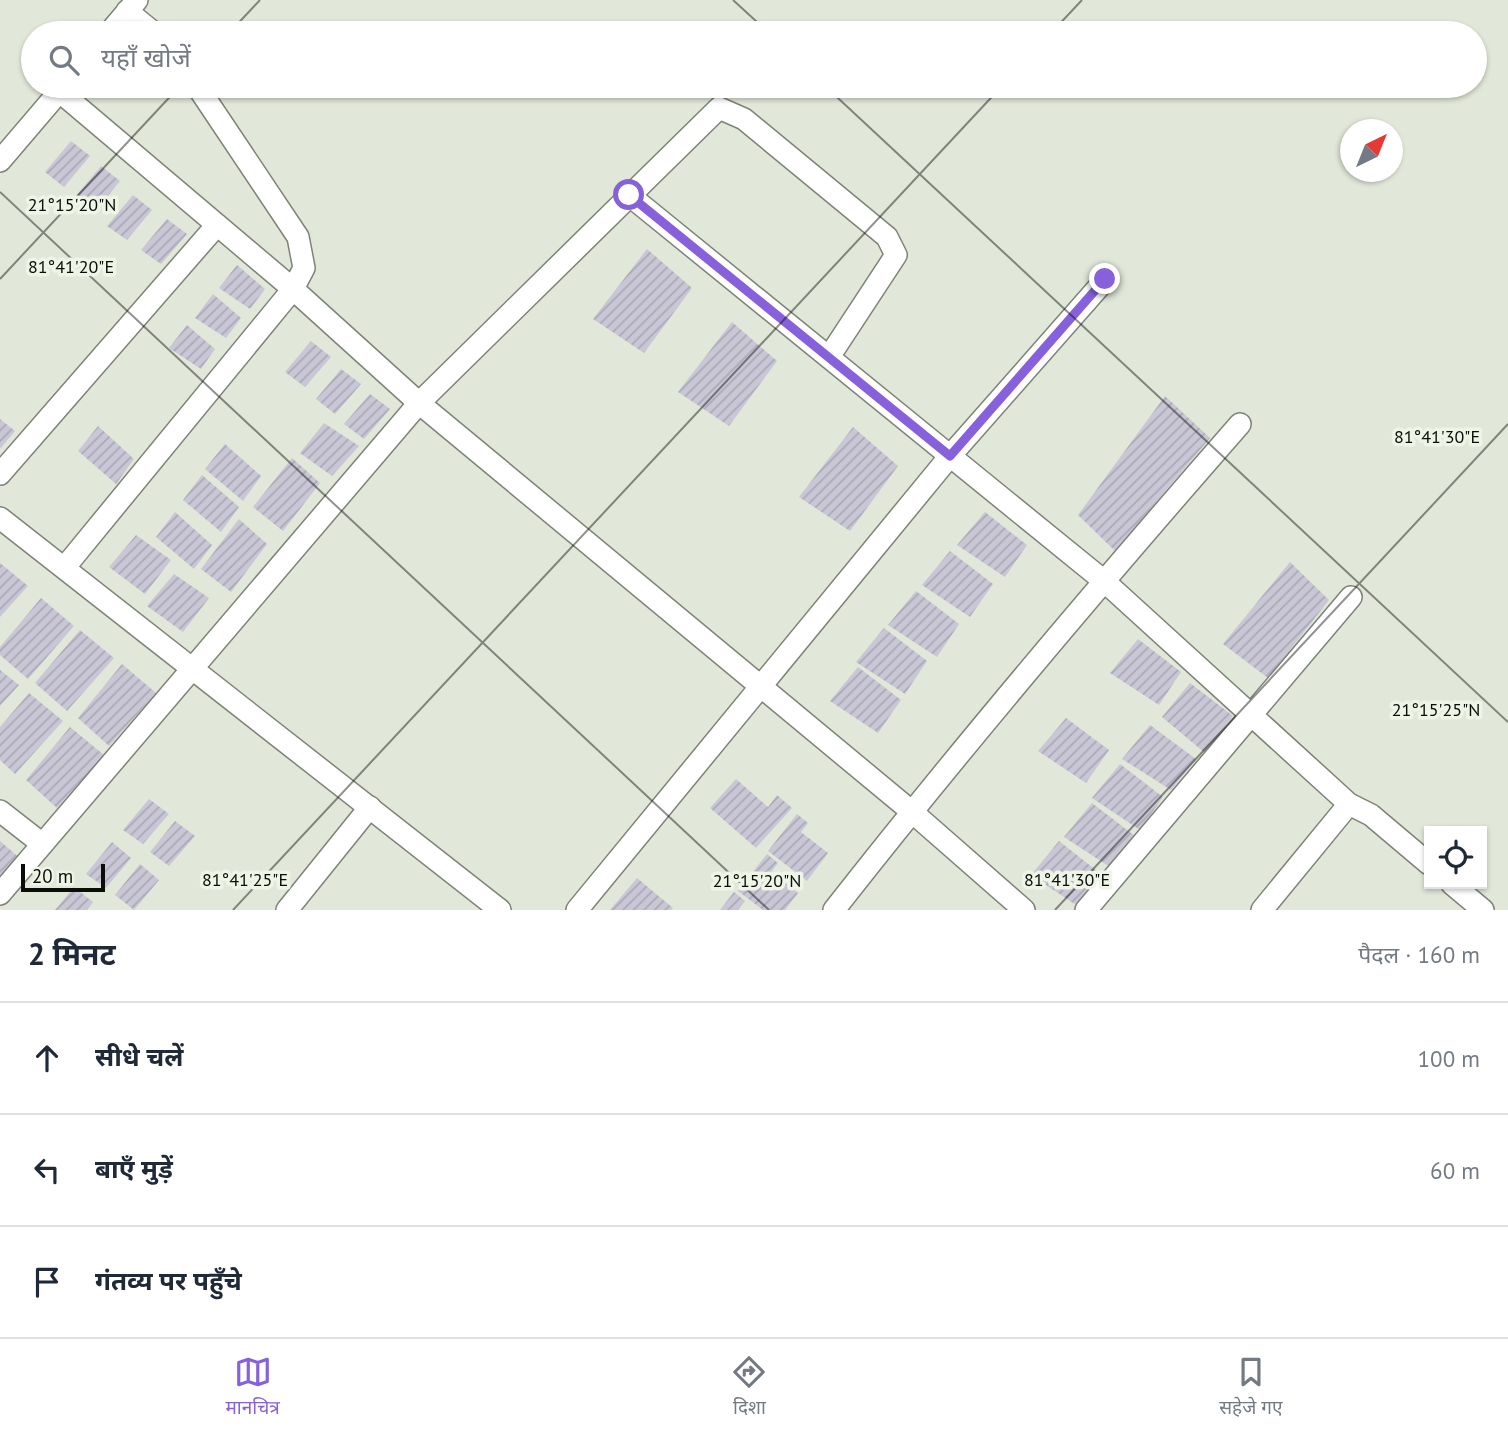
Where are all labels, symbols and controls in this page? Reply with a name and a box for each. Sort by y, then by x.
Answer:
search box [21,21,1487,98]
icon: search [45,41,83,79]
text: यहाँ खोजें [101,41,191,74]
north arrow [1340,119,1403,182]
route start [613,179,644,210]
text: 21°15'20"N [28,193,116,216]
text: 81°41'20"E [28,255,114,278]
route end [1089,263,1120,294]
text: 81°41'30"E [1394,425,1480,448]
text: 21°15'25"N [1392,698,1480,721]
map controls [1424,826,1487,889]
button: locate [1424,826,1487,889]
scale bar [21,861,105,893]
text: 20 m [32,864,73,888]
text: 81°41'25"E [202,868,288,891]
text: 81°41'30"E [1024,868,1110,891]
text: 21°15'20"N [713,869,801,892]
text: 2 मिनट [28,934,116,973]
text: पैदल · 160 m [1358,940,1480,969]
icon: ahead [28,1039,66,1077]
text: सीधे चलें [95,1040,184,1073]
text: 100 m [1418,1044,1480,1073]
icon: left [28,1151,66,1189]
text: बाएँ मुड़ें [95,1152,173,1185]
text: 60 m [1430,1156,1480,1185]
icon: arrive [28,1263,66,1301]
text: गंतव्य पर पहुँचे [95,1264,242,1297]
tab: मानचित्र [225,1353,280,1422]
tab: दिशा [730,1353,768,1422]
tab: सहेजे गए [1219,1353,1283,1422]

